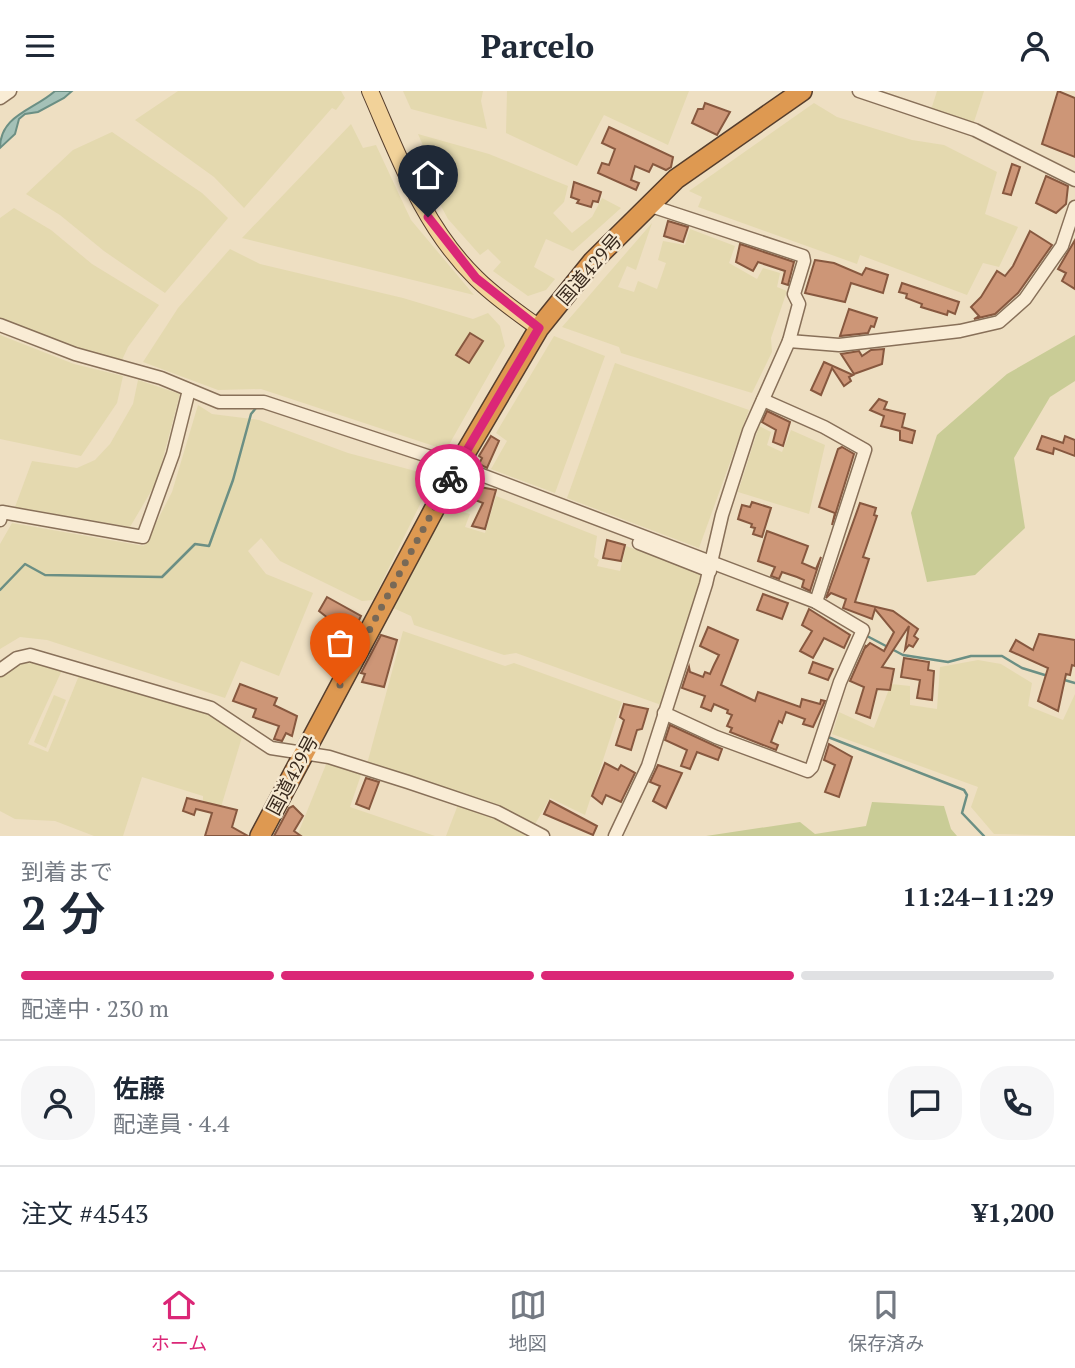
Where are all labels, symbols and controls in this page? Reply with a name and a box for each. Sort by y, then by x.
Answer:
text: Parcelo [481,25,594,67]
icon: menu [21,27,59,65]
icon: person [1016,27,1054,65]
pin [398,145,458,217]
icon: home [409,156,447,194]
street label: 国道429号 [551,227,627,310]
courier [415,444,485,514]
icon: bike [431,460,469,498]
pin [310,613,370,685]
icon: bag [321,624,359,662]
street label: 国道429号 [260,730,323,819]
text: 到着まで [21,856,113,887]
text: 11:24–11:29 [902,879,1054,913]
text: 2 分 [21,882,105,943]
text: 配達中 · 230 m [21,993,169,1024]
button: person [21,1066,95,1140]
button: chat [888,1066,962,1140]
button: phone [980,1066,1054,1140]
text: 佐藤 [113,1071,165,1105]
text: 配達員 · 4.4 [113,1108,230,1139]
text: ¥1,200 [973,1195,1054,1229]
text: 注文 #4543 [21,1196,149,1230]
tab: ホーム [151,1286,207,1355]
tab: 地図 [509,1286,547,1355]
tab: 保存済み [848,1286,924,1355]

